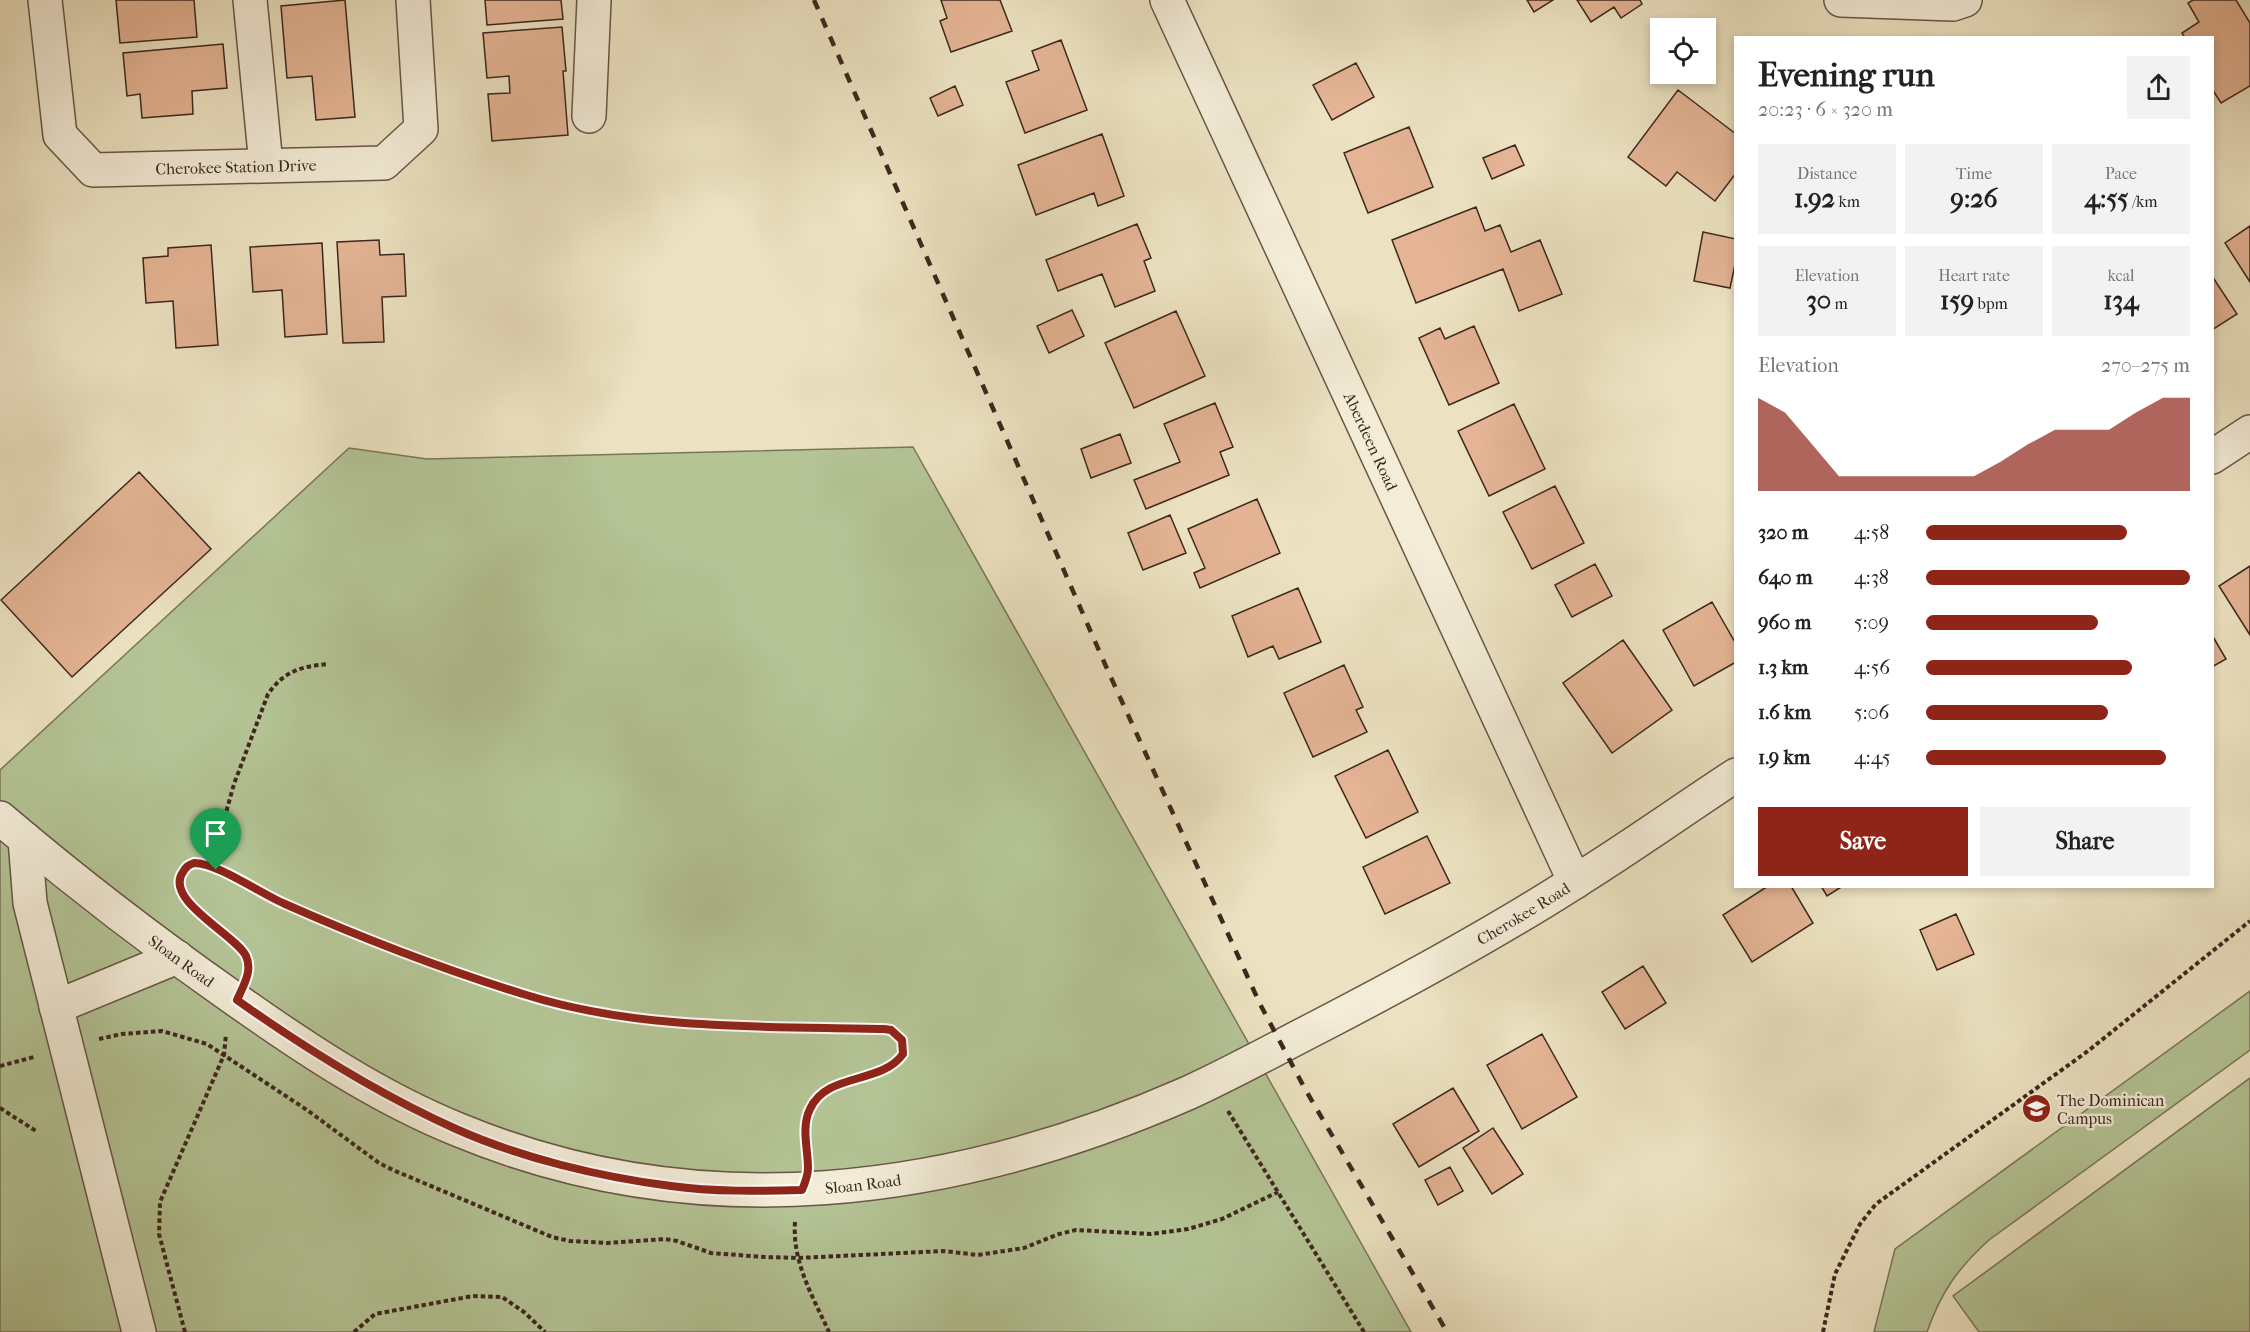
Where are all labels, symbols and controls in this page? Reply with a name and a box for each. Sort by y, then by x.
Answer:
map controls [1650,18,1716,84]
button: locate [1650,18,1716,84]
text: Evening run [1758,56,1935,95]
button: share [2127,56,2190,119]
text: 20:23 · 6 × 320 m [1758,98,1893,121]
street label: Cherokee Station Drive [155,156,317,178]
text: Distance [1797,164,1857,183]
text: Time [1956,164,1992,183]
text: Pace [2105,164,2137,183]
text: 1.92 [1794,183,1835,214]
text: 9:26 [1950,183,1998,214]
text: 4:55 [2085,183,2129,214]
text: km [1835,192,1860,211]
text: /km [2129,192,2157,211]
text: Elevation [1795,266,1859,285]
text: Heart rate [1938,266,2010,285]
text: kcal [2108,266,2134,285]
text: 30 [1806,285,1831,316]
text: 159 [1940,285,1974,316]
text: 134 [2103,285,2139,316]
text: m [1831,294,1848,313]
text: bpm [1974,294,2008,313]
text: Elevation [1758,354,1839,377]
text: 270–275 m [2101,354,2190,377]
street label: Aberdeen Road [1339,388,1402,494]
text: 320 m [1758,521,1808,544]
text: 4:58 [1854,521,1889,544]
text: 640 m [1758,566,1813,589]
text: 4:38 [1854,566,1889,589]
text: 960 m [1758,611,1811,634]
text: 5:09 [1854,611,1889,634]
text: 1.3 km [1758,656,1808,679]
text: 4:56 [1854,656,1890,679]
text: 1.6 km [1758,701,1811,724]
text: 5:06 [1854,701,1889,724]
text: 1.9 km [1758,746,1810,769]
text: 4:45 [1854,746,1891,769]
button: Save [1758,807,1968,876]
button: Share [1980,807,2190,876]
pin [190,808,241,870]
icon: arrive [199,817,232,850]
street label: Cherokee Road [1473,878,1574,949]
street label: Sloan Road [145,931,218,992]
place label: The Dominican Campus [2057,1091,2165,1128]
school or university icon: The Dominican Campus [2020,1093,2052,1125]
street label: Sloan Road [824,1170,903,1198]

